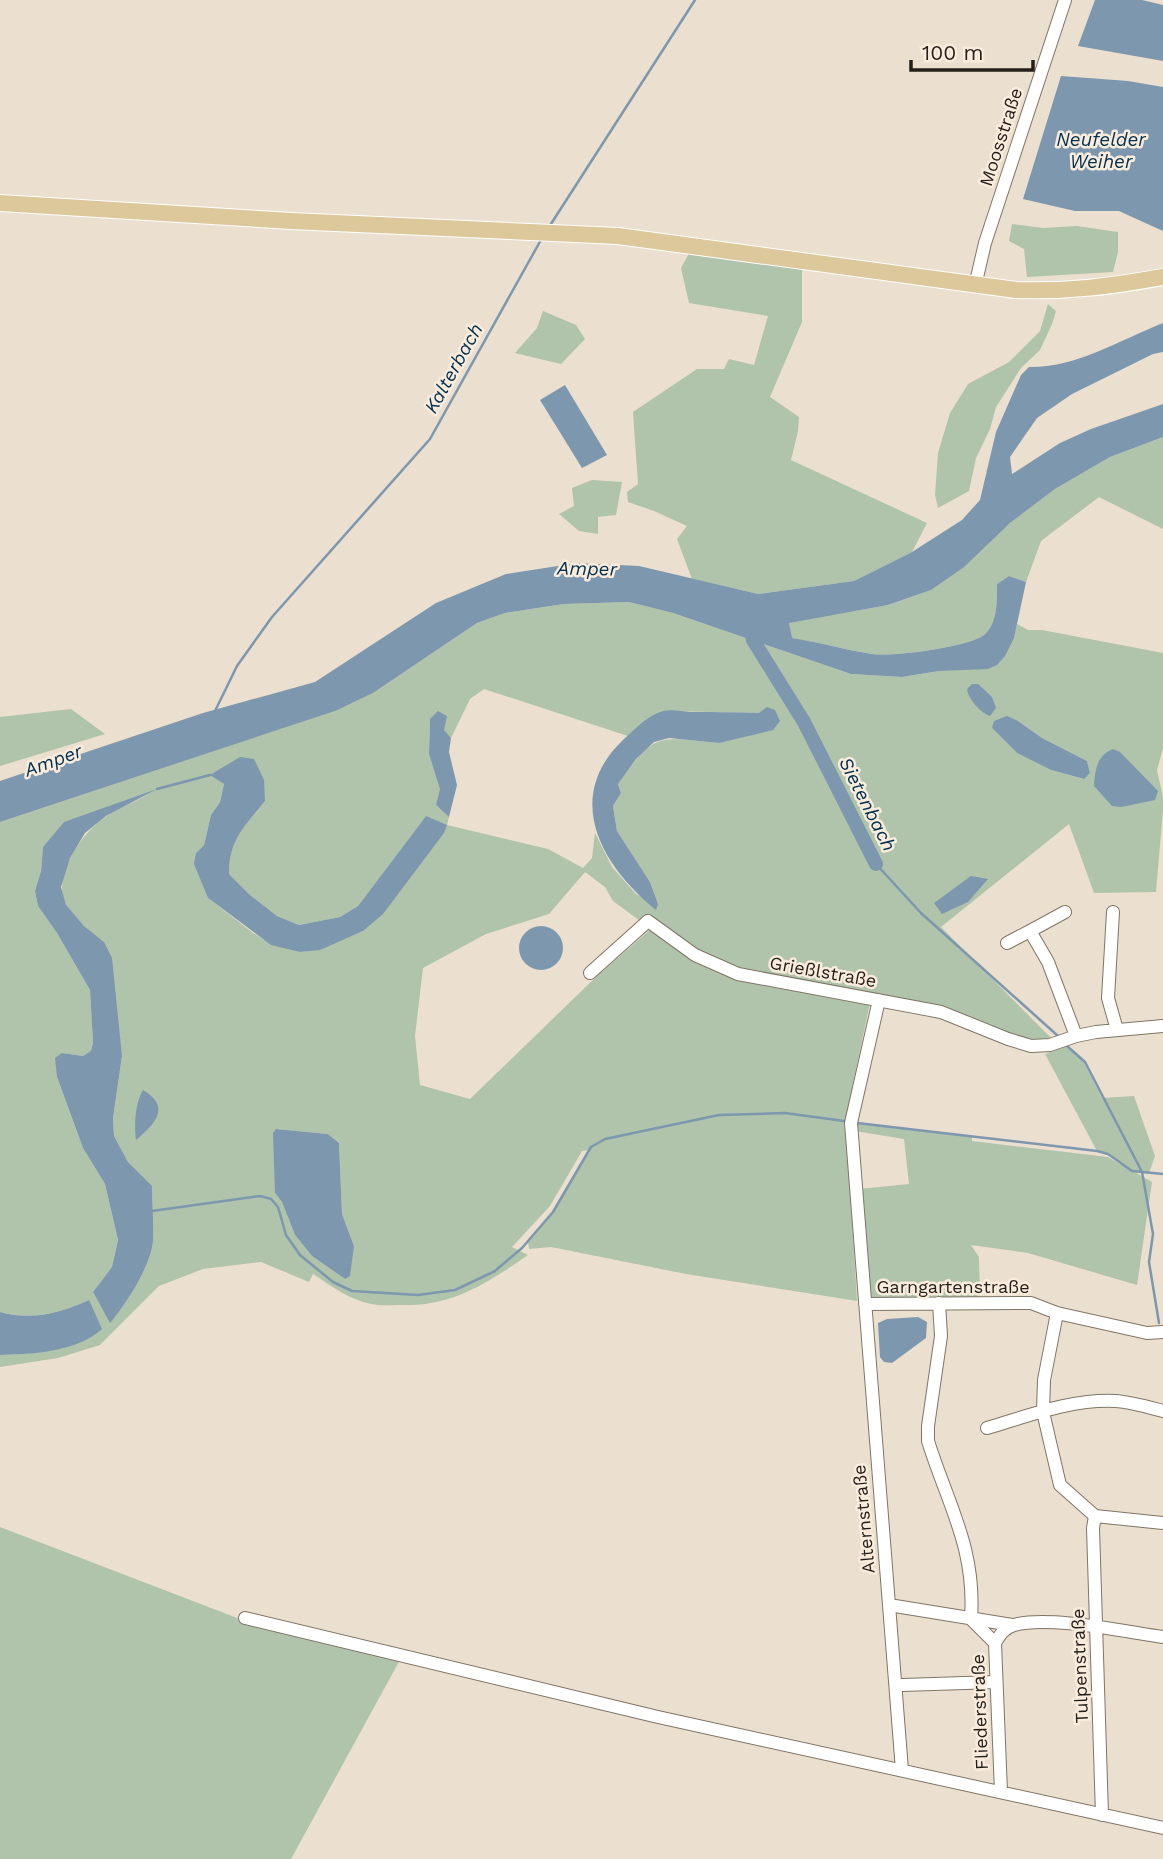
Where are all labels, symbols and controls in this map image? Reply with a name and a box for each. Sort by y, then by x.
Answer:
scale bar [911,28,1034,72]
text: 100 m [922,40,984,65]
street label: Moosstraße [975,85,1026,189]
water label: Neufelder Weiher [1056,128,1146,173]
water label: Kalterbach [419,319,488,417]
water label: Amper [556,556,618,581]
water label: Amper [20,739,86,782]
water label: Sietenbach [834,753,901,855]
street label: Grießlstraße [768,952,878,991]
street label: Garngartenstraße [876,1276,1030,1297]
street label: Alternstraße [848,1464,879,1574]
street label: Tulpenstraße [1067,1608,1092,1724]
street label: Fliederstraße [967,1654,992,1770]

